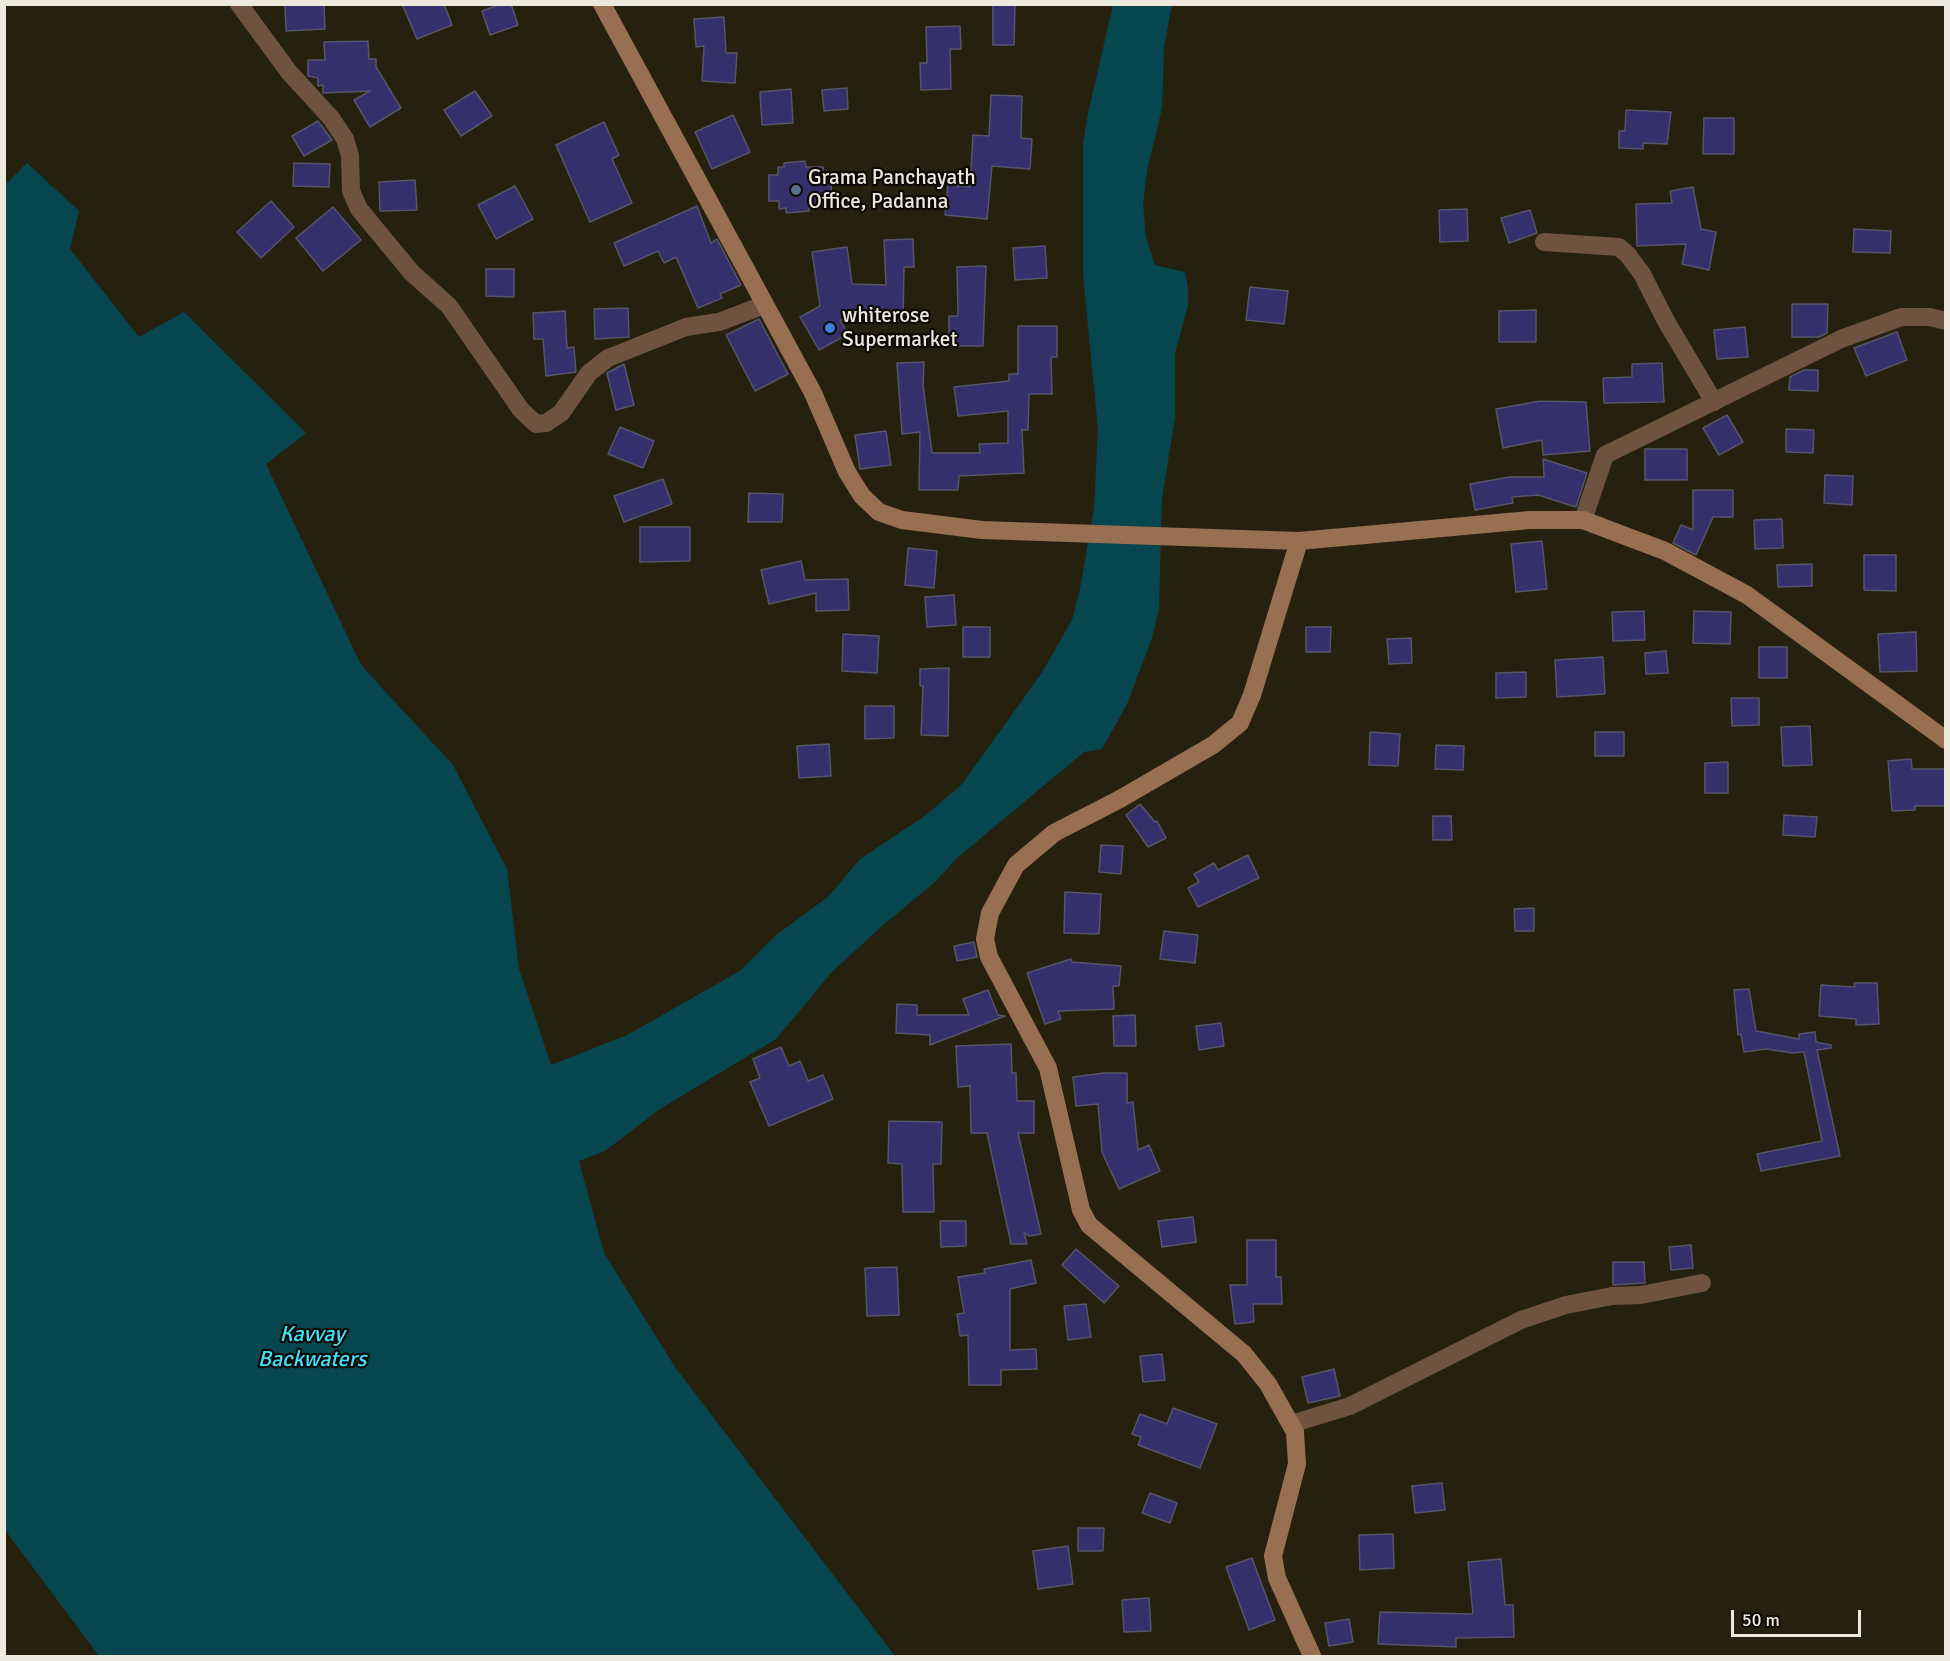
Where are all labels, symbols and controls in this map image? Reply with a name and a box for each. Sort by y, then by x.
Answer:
place label: Grama Panchayath Office, Padanna [808,165,976,215]
marker: Grama Panchayath Office, Padanna [789,183,803,197]
place label: whiterose Supermarket [842,303,958,353]
marker: whiterose Supermarket [823,321,837,335]
water label: Kavvay Backwaters [258,1322,366,1374]
scale bar [1734,1598,1864,1636]
text: 50 m [1742,1609,1780,1631]

